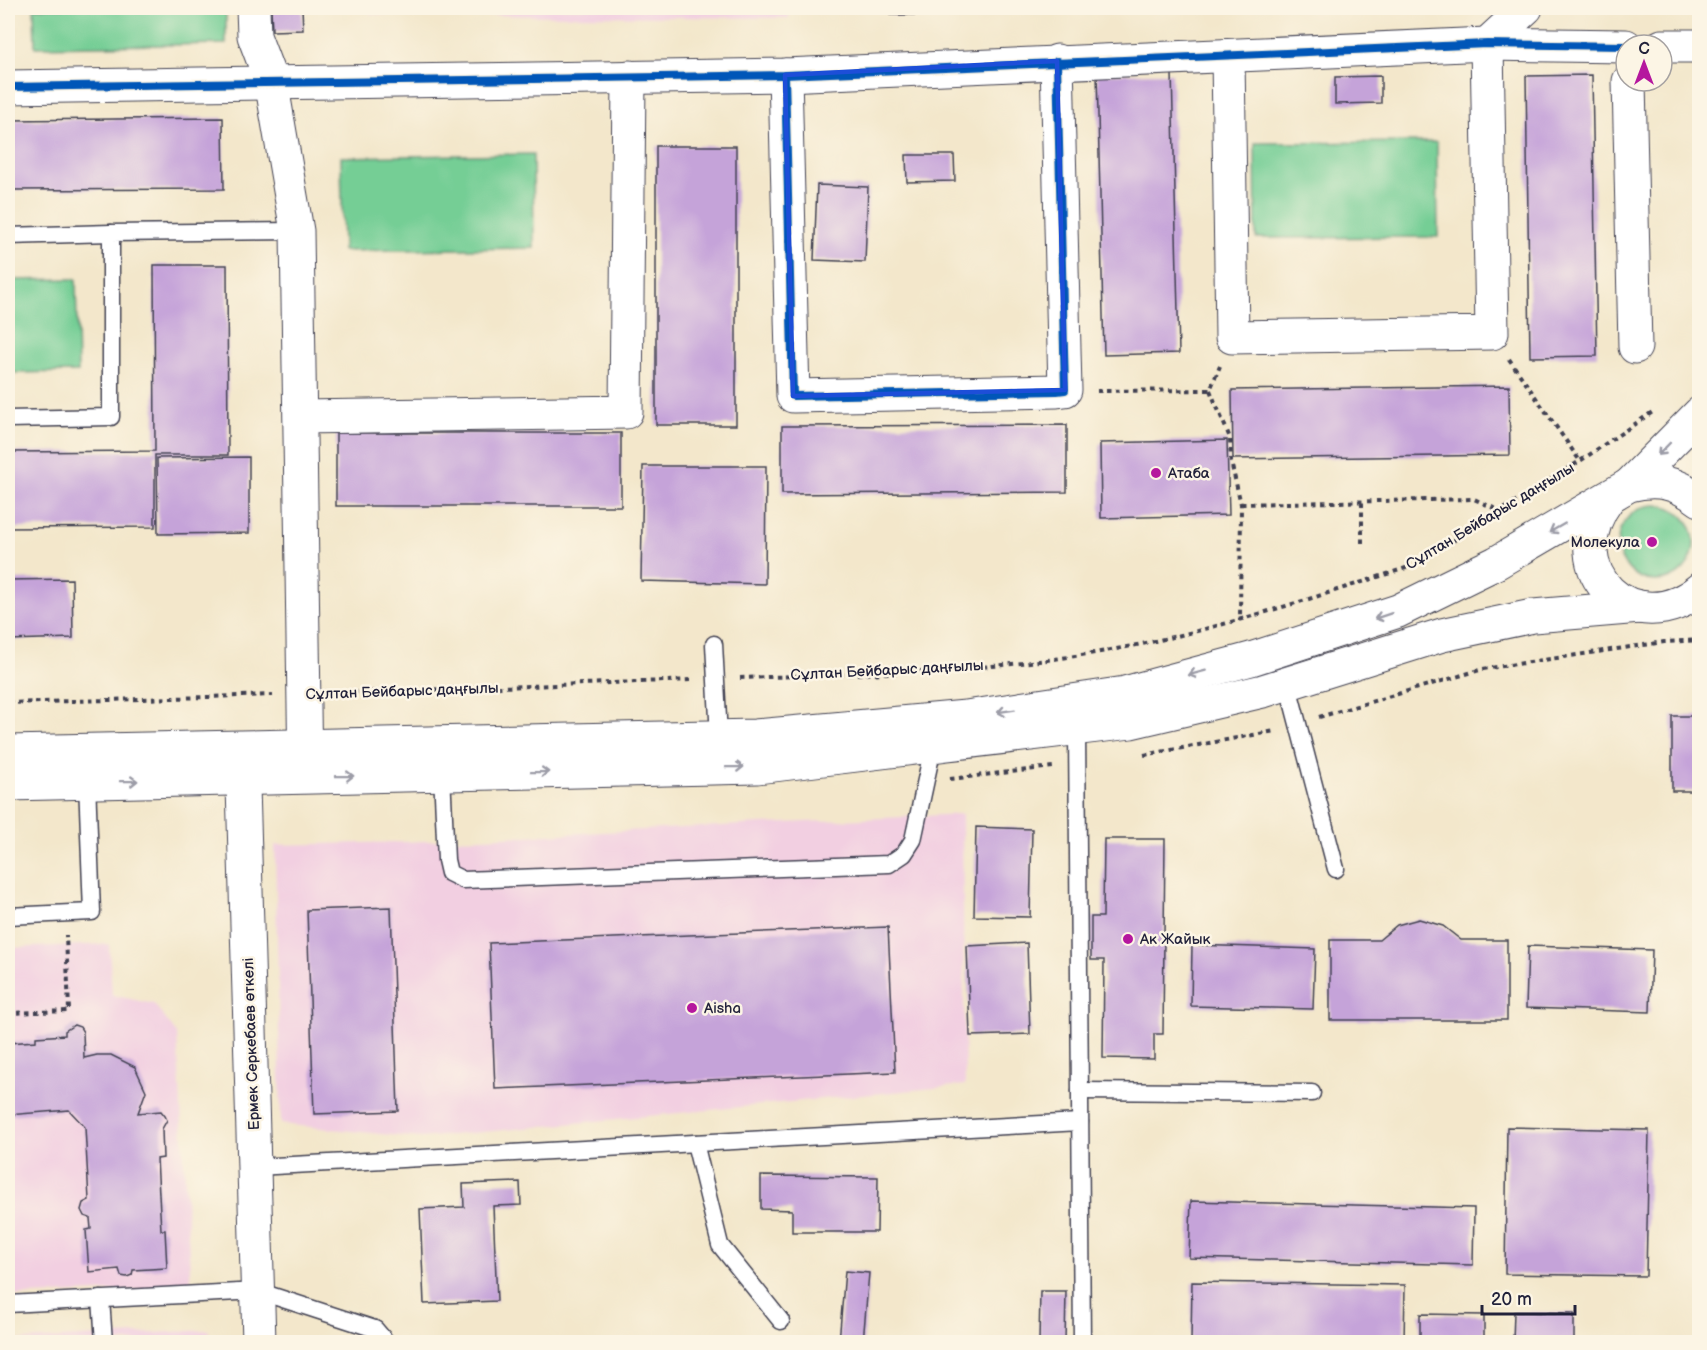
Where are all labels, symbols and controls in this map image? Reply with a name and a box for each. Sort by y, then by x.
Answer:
north arrow [1614,33,1674,93]
text: С [1638,40,1650,59]
one-way arrow [1657,441,1671,456]
street label: Сұлтан Бейбарыс даңғылы [1403,459,1578,574]
place label: Атаба [1167,464,1210,483]
marker: Атаба [1149,466,1163,480]
one-way arrow [1549,522,1566,534]
place label: Молекула [1571,533,1640,552]
marker: Молекула [1645,535,1659,549]
one-way arrow [1374,611,1393,622]
street label: Сұлтан Бейбарыс даңғылы [790,656,984,685]
one-way arrow [1188,668,1207,680]
street label: Сұлтан Бейбарыс даңғылы [305,679,499,704]
one-way arrow [997,706,1016,717]
one-way arrow [724,761,744,773]
one-way arrow [529,766,549,777]
one-way arrow [334,770,354,782]
one-way arrow [118,775,138,787]
place label: Ак Жайык [1139,930,1210,949]
marker: Ак Жайык [1121,932,1135,946]
street label: Ермек Серкебаев өткелі [239,957,264,1131]
place label: Aisha [704,999,741,1018]
marker: Aisha [685,1001,699,1015]
scale bar [1482,1278,1575,1316]
text: 20 m [1491,1289,1532,1310]

